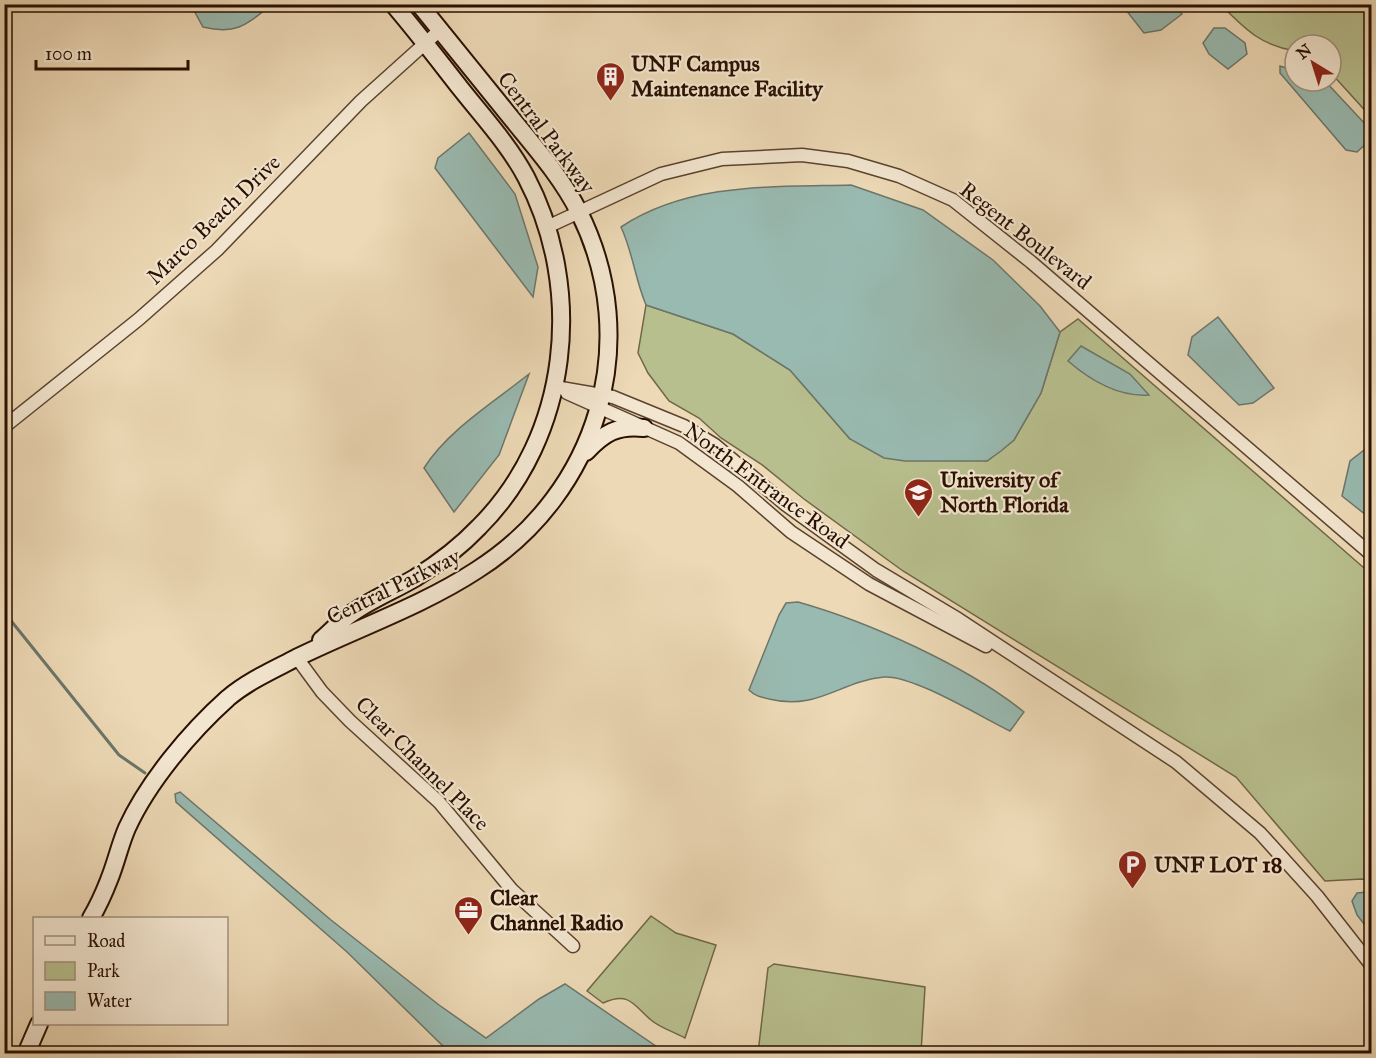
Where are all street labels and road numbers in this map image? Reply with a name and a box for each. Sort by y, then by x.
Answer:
street label: Central Parkway [492,66,602,199]
street label: Marco Beach Drive [141,149,286,290]
street label: Regent Boulevard [954,176,1097,295]
street label: North Entrance Road [679,416,854,554]
street label: Central Parkway [322,542,465,630]
street label: Clear Channel Place [350,691,495,836]

